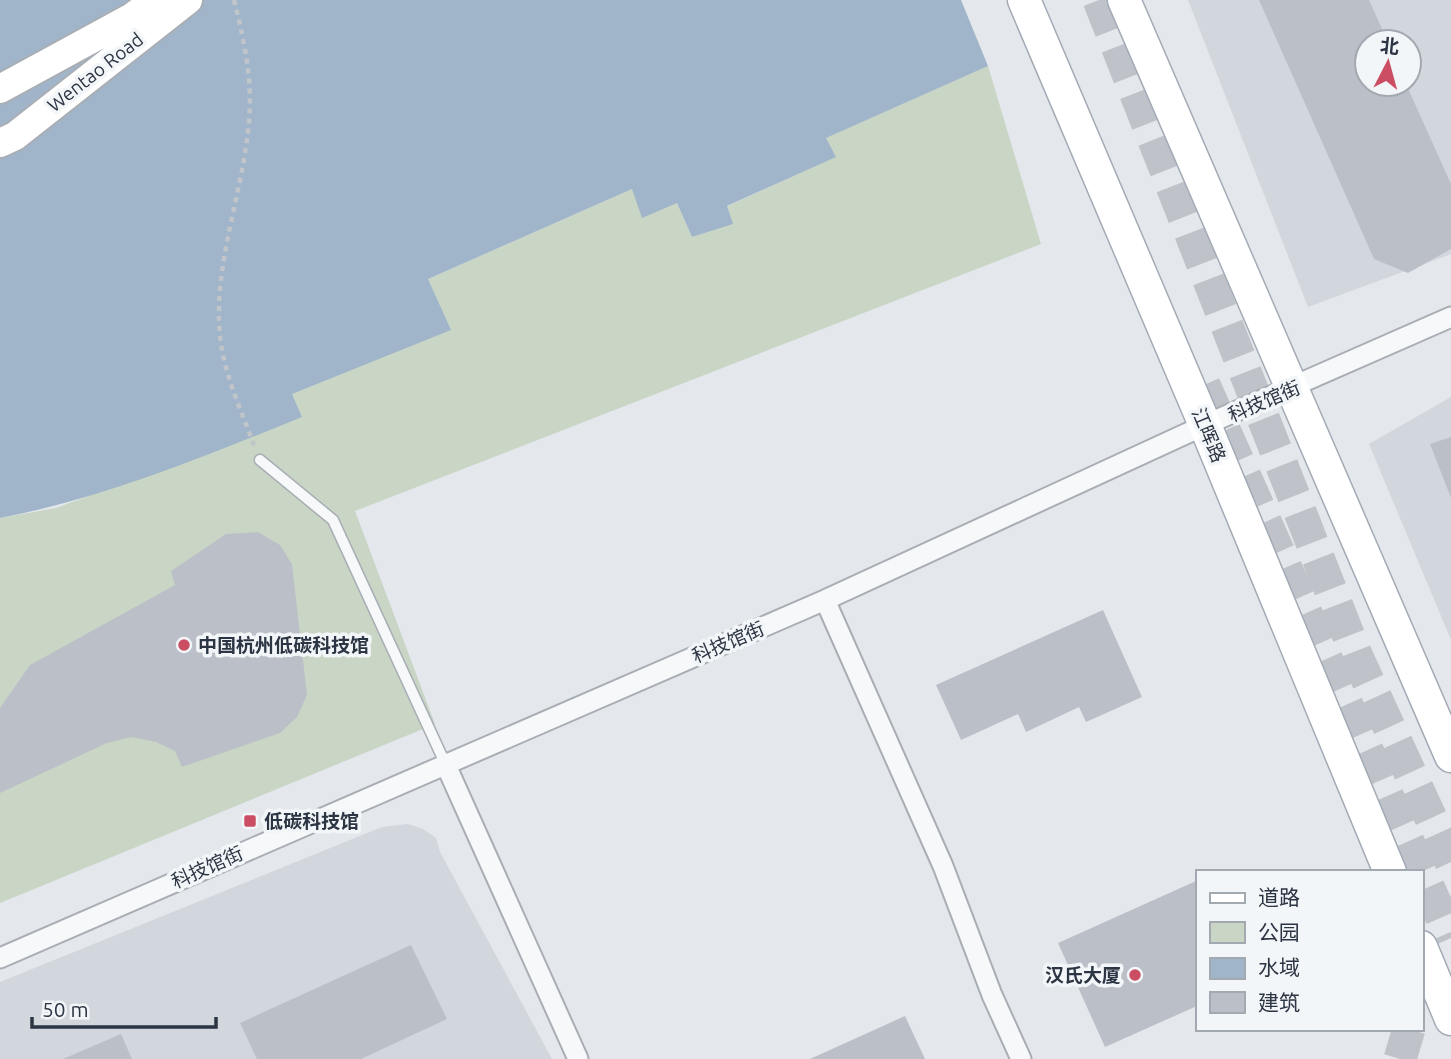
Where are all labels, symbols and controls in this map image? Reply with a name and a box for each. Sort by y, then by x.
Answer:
street label: Wentao Road [43,28,147,116]
north arrow [1353,28,1423,98]
text: 北 [1379,34,1400,58]
street label: 科技馆街 [1225,376,1303,426]
street label: 江晖路 [1188,404,1230,466]
street label: 科技馆街 [689,617,767,667]
place label: 中国杭州低碳科技馆 [198,634,369,656]
marker: 中国杭州低碳科技馆 [176,637,192,653]
place label: 低碳科技馆 [264,810,359,832]
marker: 低碳科技馆 [242,813,258,829]
street label: 科技馆街 [168,841,246,893]
legend [1196,870,1423,1031]
text: 道路 [1258,885,1300,909]
text: 公园 [1258,920,1300,944]
text: 水域 [1258,955,1300,979]
place label: 汉氏大厦 [1045,964,1121,986]
marker: 汉氏大厦 [1127,967,1143,983]
scale bar [32,986,215,1030]
text: 建筑 [1258,990,1300,1014]
text: 50 m [42,997,89,1021]

